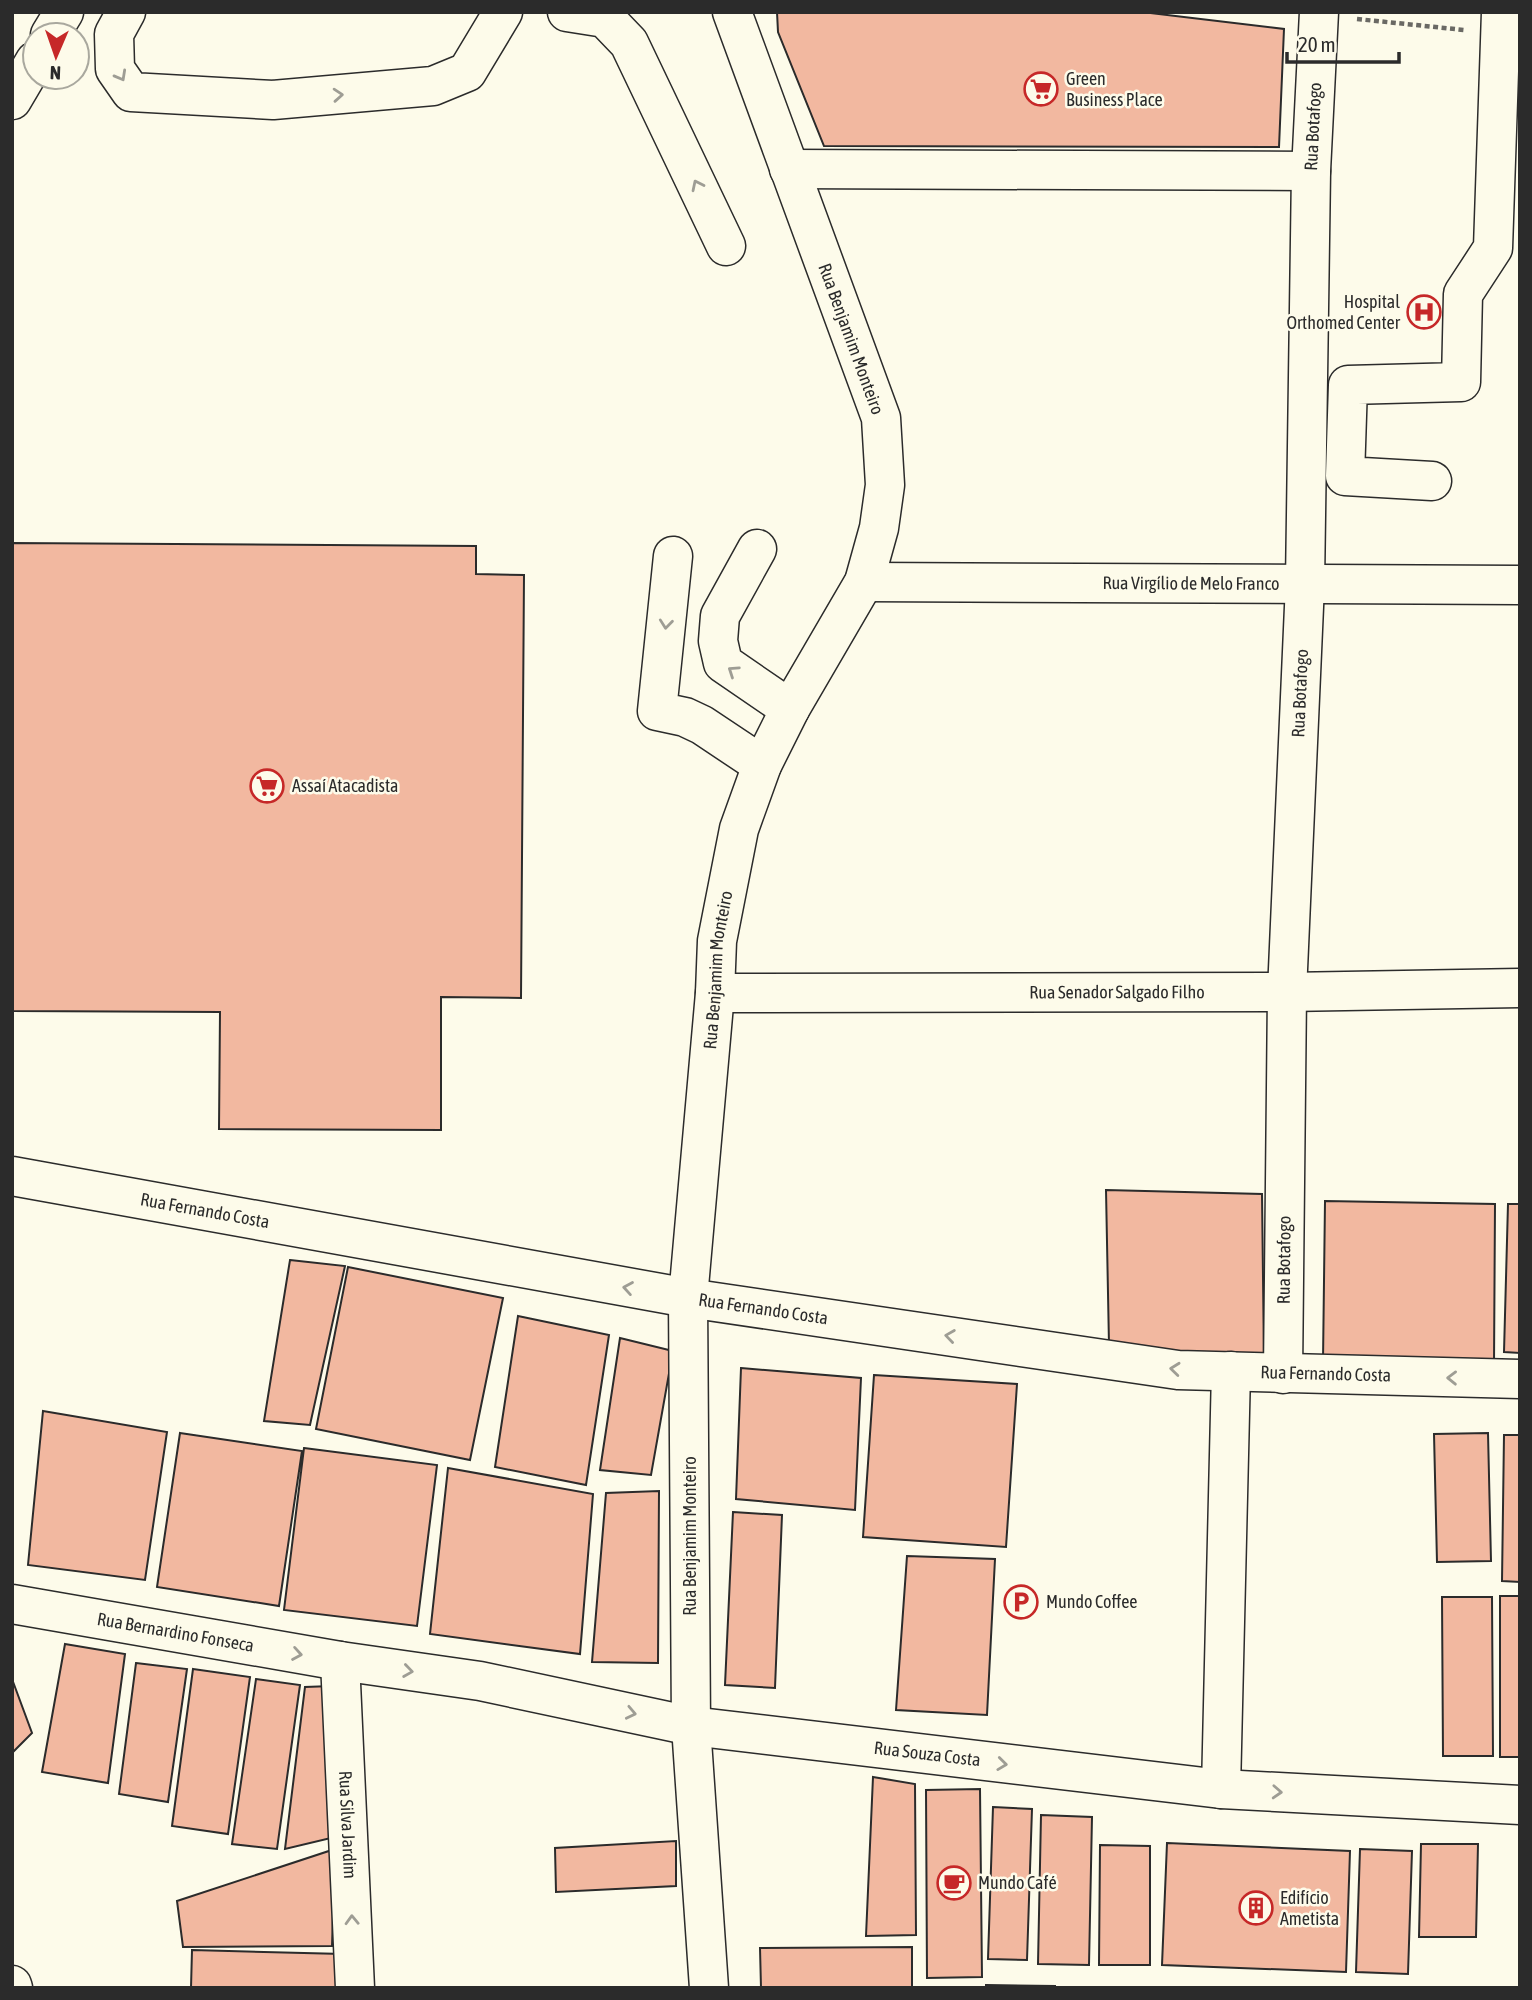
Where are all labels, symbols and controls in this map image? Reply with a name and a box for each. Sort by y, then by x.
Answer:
north arrow [21,21,91,91]
scale bar [1287,21,1399,65]
text: 20 m [1298,32,1336,56]
text: N [49,62,61,84]
one-way arrow [113,68,126,81]
place label: Green Business Place [1066,68,1163,110]
supermarket icon: Green Business Place [1022,70,1060,108]
street label: Rua Botafogo [1300,82,1325,171]
one-way arrow [333,88,344,103]
one-way arrow [691,180,705,192]
street label: Rua Benjamim Monteiro [814,260,889,417]
place label: Hospital Orthomed Center [1286,291,1401,333]
hospital icon: Hospital Orthomed Center [1405,293,1443,331]
street label: Rua Virgílio de Melo Franco [1102,572,1280,594]
one-way arrow [659,619,674,630]
street label: Rua Botafogo [1287,649,1312,738]
one-way arrow [728,667,741,679]
supermarket icon: Assaí Atacadista [248,767,286,805]
place label: Assaí Atacadista [292,775,399,796]
street label: Rua Benjamim Monteiro [699,889,737,1050]
street label: Rua Senador Salgado Filho [1029,981,1205,1002]
street label: Rua Fernando Costa [139,1188,271,1232]
street label: Rua Botafogo [1273,1216,1295,1304]
one-way arrow [622,1281,634,1296]
street label: Rua Fernando Costa [697,1289,830,1328]
one-way arrow [944,1329,956,1344]
one-way arrow [1169,1361,1181,1376]
street label: Rua Fernando Costa [1260,1361,1391,1386]
one-way arrow [1446,1370,1456,1386]
street label: Rua Benjamim Monteiro [679,1456,700,1616]
parking icon: Mundo Coffee [1002,1583,1040,1621]
place label: Mundo Coffee [1046,1591,1138,1612]
street label: Rua Bernardino Fonseca [96,1608,256,1656]
one-way arrow [291,1645,303,1660]
one-way arrow [402,1663,413,1678]
one-way arrow [625,1705,637,1720]
street label: Rua Souza Costa [873,1737,982,1770]
one-way arrow [997,1756,1008,1771]
street label: Rua Silva Jardim [335,1770,361,1879]
one-way arrow [1271,1784,1282,1799]
cafe icon: Mundo Café [935,1864,973,1902]
place label: Mundo Café [978,1872,1057,1893]
place label: Edifício Ametista [1280,1887,1339,1929]
building icon: Edifício Ametista [1237,1889,1275,1927]
one-way arrow [345,1914,360,1925]

